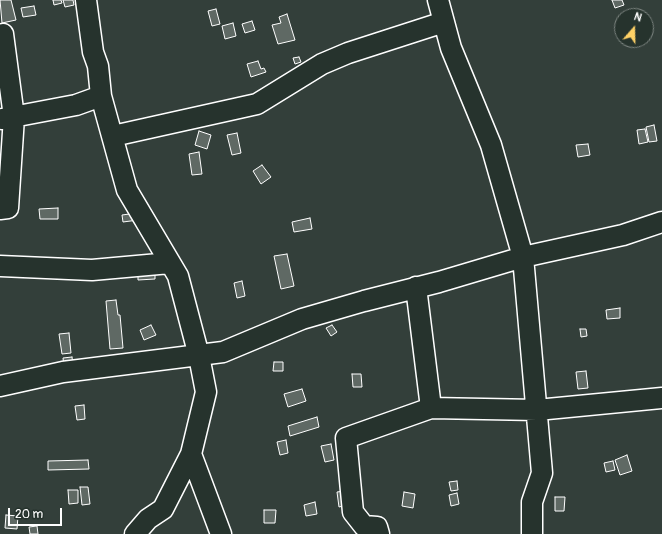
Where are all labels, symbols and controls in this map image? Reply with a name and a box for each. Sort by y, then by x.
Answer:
north arrow [614,8,654,48]
text: N [632,10,644,25]
scale bar [10,500,64,526]
text: 20 m [15,507,43,522]

